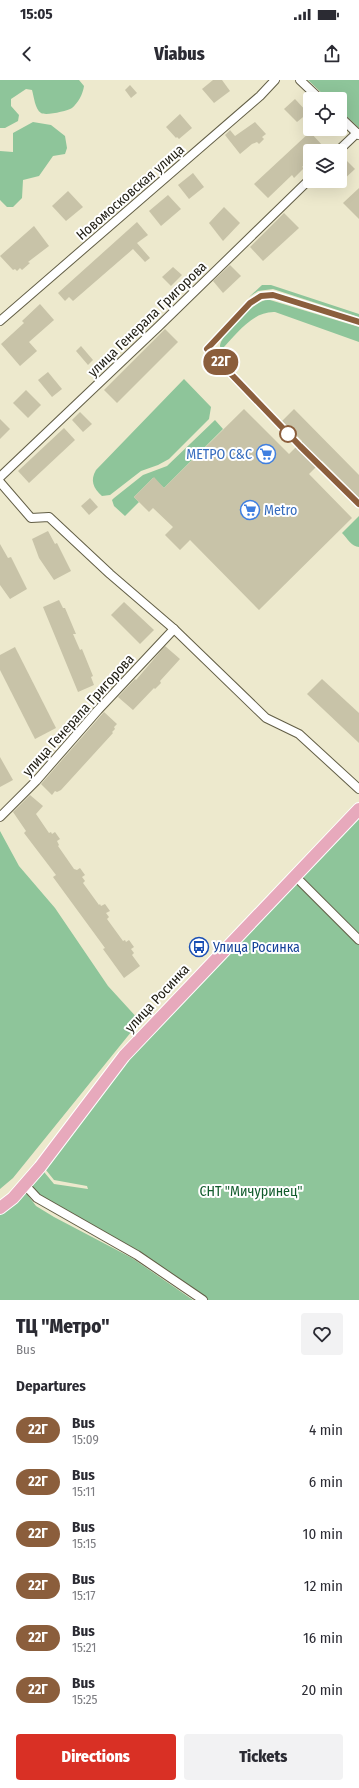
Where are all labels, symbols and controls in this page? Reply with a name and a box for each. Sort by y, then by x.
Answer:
text: 15:05 [20,5,53,23]
icon: back [16,43,38,65]
text: Viabus [154,43,205,65]
icon: share [321,43,343,65]
map controls [303,92,347,188]
button: locate [303,92,347,136]
street label: Новомосковская улица [73,141,188,244]
button: layers [303,144,347,188]
street label: улица Генерала Григорова [84,258,210,381]
line badge: 22Г [198,349,244,375]
text: 22Г [211,353,231,370]
unlabelled marker [279,425,297,443]
supermarket icon: МЕТРО С&С [255,443,277,465]
place label: МЕТРО С&С [186,446,252,463]
supermarket icon: Metro [239,499,261,521]
place label: Metro [264,502,297,519]
street label: улица Генерала Григорова [19,651,138,780]
bus stop icon: Улица Росинка [188,936,210,958]
place label: Улица Росинка [212,939,300,956]
street label: улица Росинка [122,961,193,1036]
park label: СНТ "Мичуринец" [199,1183,303,1200]
button: heart [301,1313,343,1355]
text: ТЦ "Метро" [16,1315,109,1338]
text: Bus [16,1342,35,1357]
text: Departures [16,1377,86,1395]
text: Bus [72,1414,95,1432]
text: 22Г [28,1421,48,1438]
text: 4 min [309,1421,343,1439]
text: 15:09 [72,1432,99,1447]
text: Bus [72,1466,95,1484]
text: 22Г [28,1473,48,1490]
text: 6 min [309,1473,343,1491]
text: 15:11 [72,1484,95,1499]
text: Bus [72,1518,95,1536]
text: 22Г [28,1525,48,1542]
text: 10 min [303,1525,343,1543]
text: 15:15 [72,1536,96,1551]
text: Bus [72,1570,95,1588]
text: 22Г [28,1577,48,1594]
text: 12 min [304,1577,343,1595]
text: 15:17 [72,1588,96,1603]
text: Bus [72,1622,95,1640]
text: 22Г [28,1629,48,1646]
text: 16 min [303,1629,343,1647]
text: 15:21 [72,1640,96,1655]
text: Bus [72,1674,95,1692]
text: 22Г [28,1681,48,1698]
text: 20 min [302,1681,343,1699]
text: 15:25 [72,1692,98,1707]
button: Directions [16,1734,176,1780]
button: Tickets [184,1734,343,1780]

